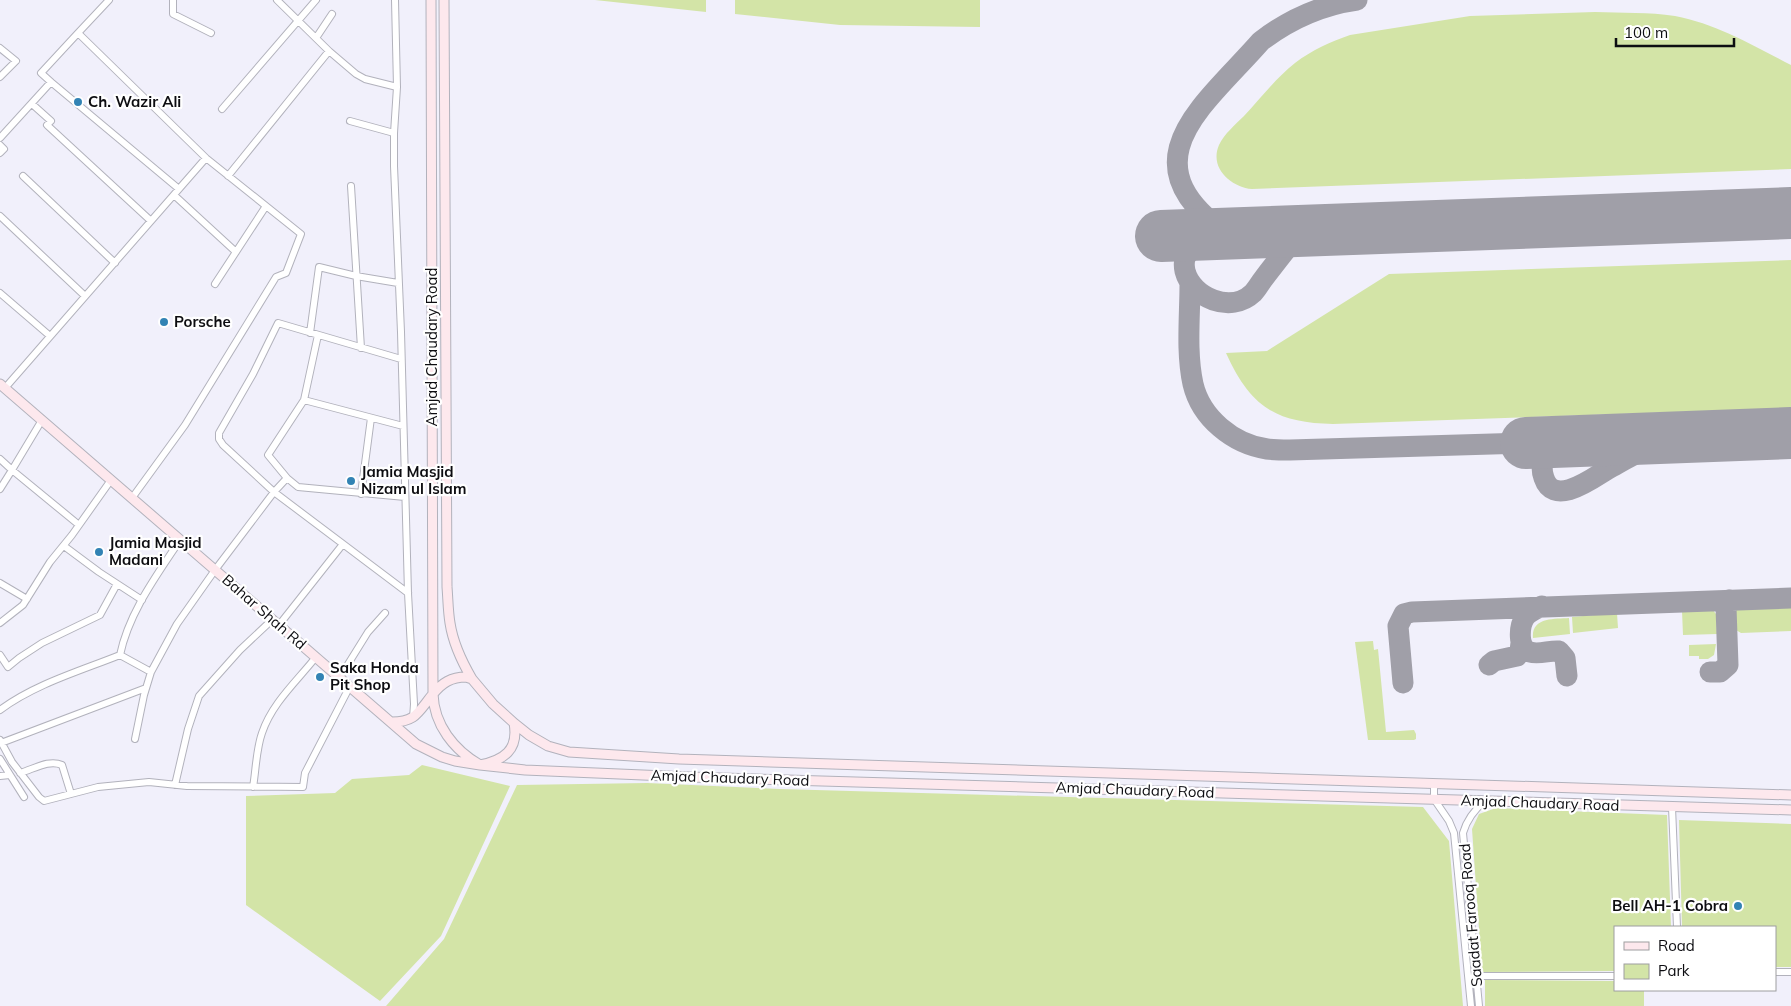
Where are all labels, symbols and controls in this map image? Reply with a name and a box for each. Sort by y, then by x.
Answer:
scale bar [1616,15,1734,47]
text: 100 m [1624,23,1668,42]
place label: Ch. Wazir Ali [88,92,181,111]
marker: Ch. Wazir Ali [72,96,84,108]
street label: Amjad Chaudary Road [422,268,441,426]
place label: Porsche [174,312,231,331]
marker: Porsche [158,316,170,328]
place label: Jamia Masjid Nizam ul Islam [361,462,466,498]
marker: Jamia Masjid Nizam ul Islam [345,475,357,487]
place label: Jamia Masjid Madani [109,533,202,569]
marker: Jamia Masjid Madani [93,546,105,558]
street label: Bahar Shah Rd [218,570,310,653]
place label: Saka Honda Pit Shop [330,658,419,694]
marker: Saka Honda Pit Shop [314,671,326,683]
street label: Amjad Chaudary Road [650,765,810,790]
street label: Amjad Chaudary Road [1055,777,1215,802]
street label: Amjad Chaudary Road [1460,790,1620,815]
street label: Saadat Farooq Road [1455,843,1486,988]
place label: Bell AH-1 Cobra [1612,896,1728,915]
marker: Bell AH-1 Cobra [1732,900,1744,912]
legend [1614,926,1776,991]
text: Road [1658,936,1695,955]
text: Park [1658,961,1690,980]

